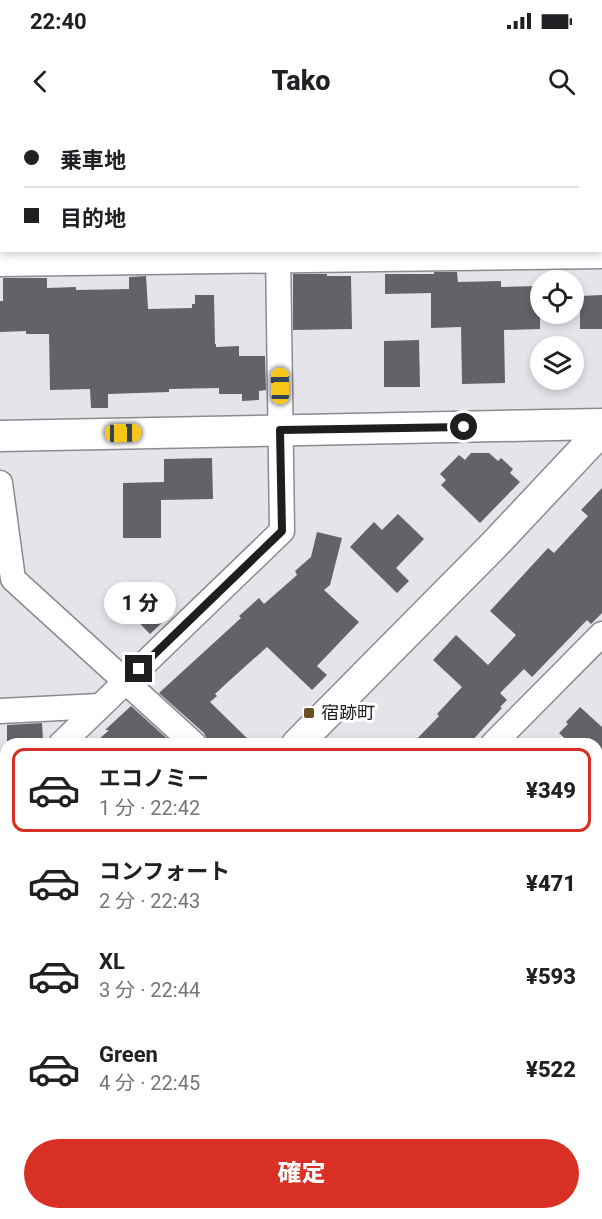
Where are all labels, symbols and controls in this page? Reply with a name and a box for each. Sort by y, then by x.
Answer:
text: 22:40 [30,9,87,34]
icon: back [24,65,57,98]
text: Tako [272,65,331,97]
icon: search [545,65,578,98]
text: 乗車地 [60,148,126,173]
text: 目的地 [60,206,126,231]
map controls [530,270,584,390]
button: locate [530,270,584,324]
button: layers [530,336,584,390]
car [271,368,289,404]
route start [450,413,477,440]
car [105,424,141,442]
callout: 1 分 [103,582,175,624]
text: 1 分 [122,591,158,615]
route end [125,655,152,682]
place label: 宿跡町 [321,702,375,723]
marker: 宿跡町 [302,706,316,720]
icon: car [27,763,81,817]
text: エコノミー [99,766,209,791]
text: ¥349 [526,778,576,803]
text: 1 分 · 22:42 [99,796,200,820]
icon: car [27,856,81,910]
text: コンフォート [99,859,230,884]
text: ¥471 [526,871,576,896]
text: 2 分 · 22:43 [99,889,200,913]
icon: car [27,949,81,1003]
text: XL [99,949,125,974]
text: ¥593 [526,964,576,989]
text: 3 分 · 22:44 [99,978,200,1002]
icon: car [27,1042,81,1096]
text: Green [99,1042,158,1067]
text: ¥522 [526,1057,576,1082]
text: 4 分 · 22:45 [99,1071,200,1095]
button: 確定 [24,1139,579,1208]

